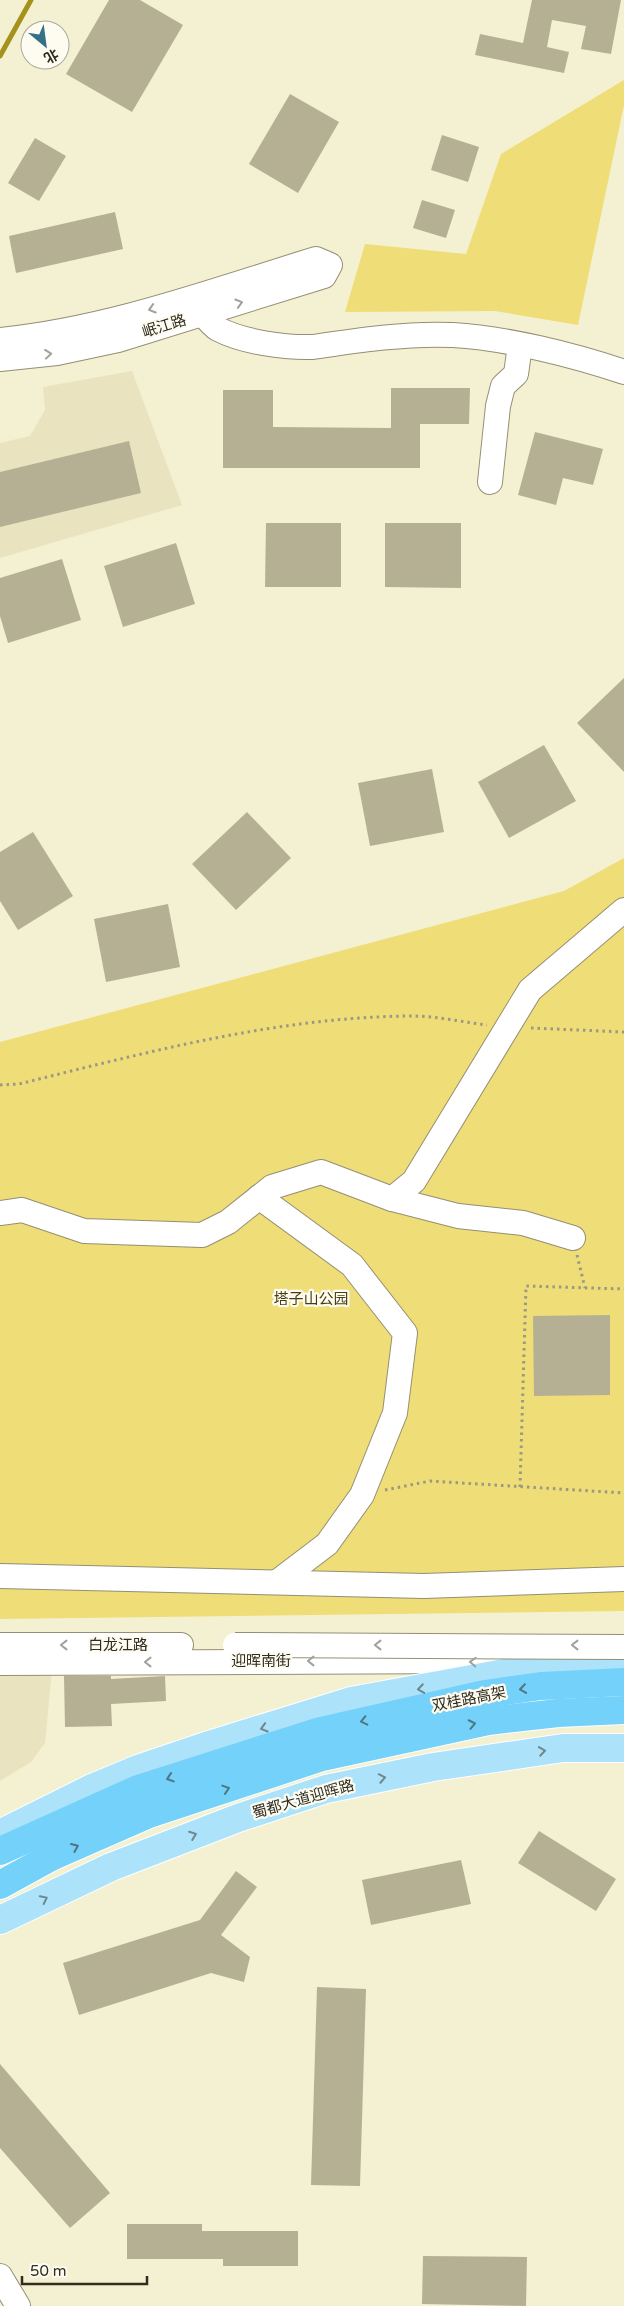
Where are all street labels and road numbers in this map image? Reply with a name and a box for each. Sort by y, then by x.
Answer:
street label: 岷江路 [140,311,188,341]
street label: 白龙江路 [88,1636,148,1654]
street label: 迎晖南街 [231,1652,291,1670]
street label: 双桂路高架 [430,1683,508,1715]
street label: 蜀都大道迎晖路 [250,1776,356,1822]

